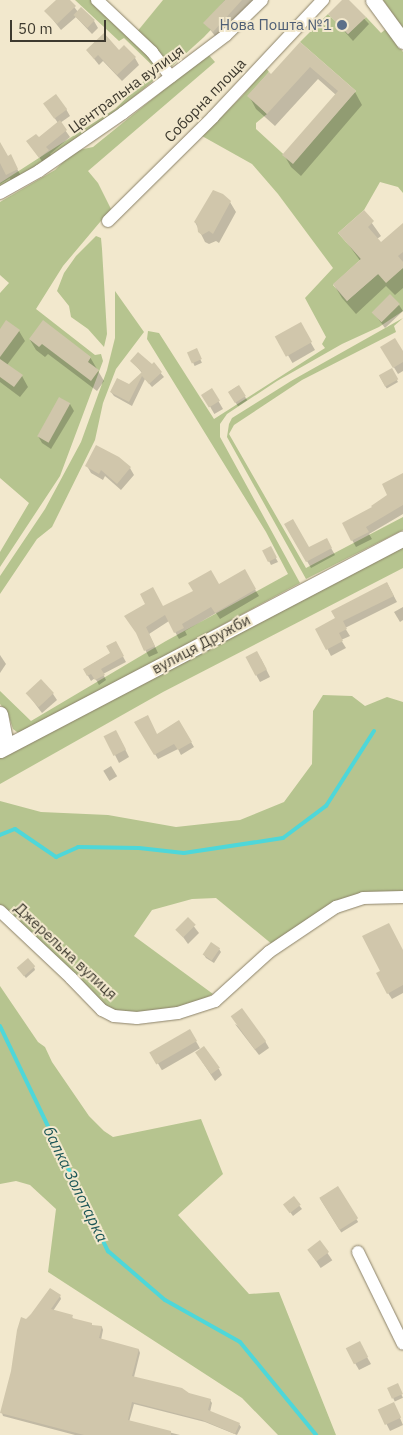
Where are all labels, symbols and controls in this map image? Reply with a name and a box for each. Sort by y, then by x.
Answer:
scale bar [12,10,109,42]
place label: Нова Пошта №1 [220,16,332,34]
text: 50 m [18,19,53,38]
marker: Нова Пошта №1 [336,19,348,31]
street label: Центральна вулиця [65,41,187,137]
street label: Соборна площа [160,54,250,146]
street label: вулиця Дружби [149,610,253,678]
street label: Джерельна вулиця [11,899,121,1003]
water label: балка Золотарка [40,1123,112,1245]

